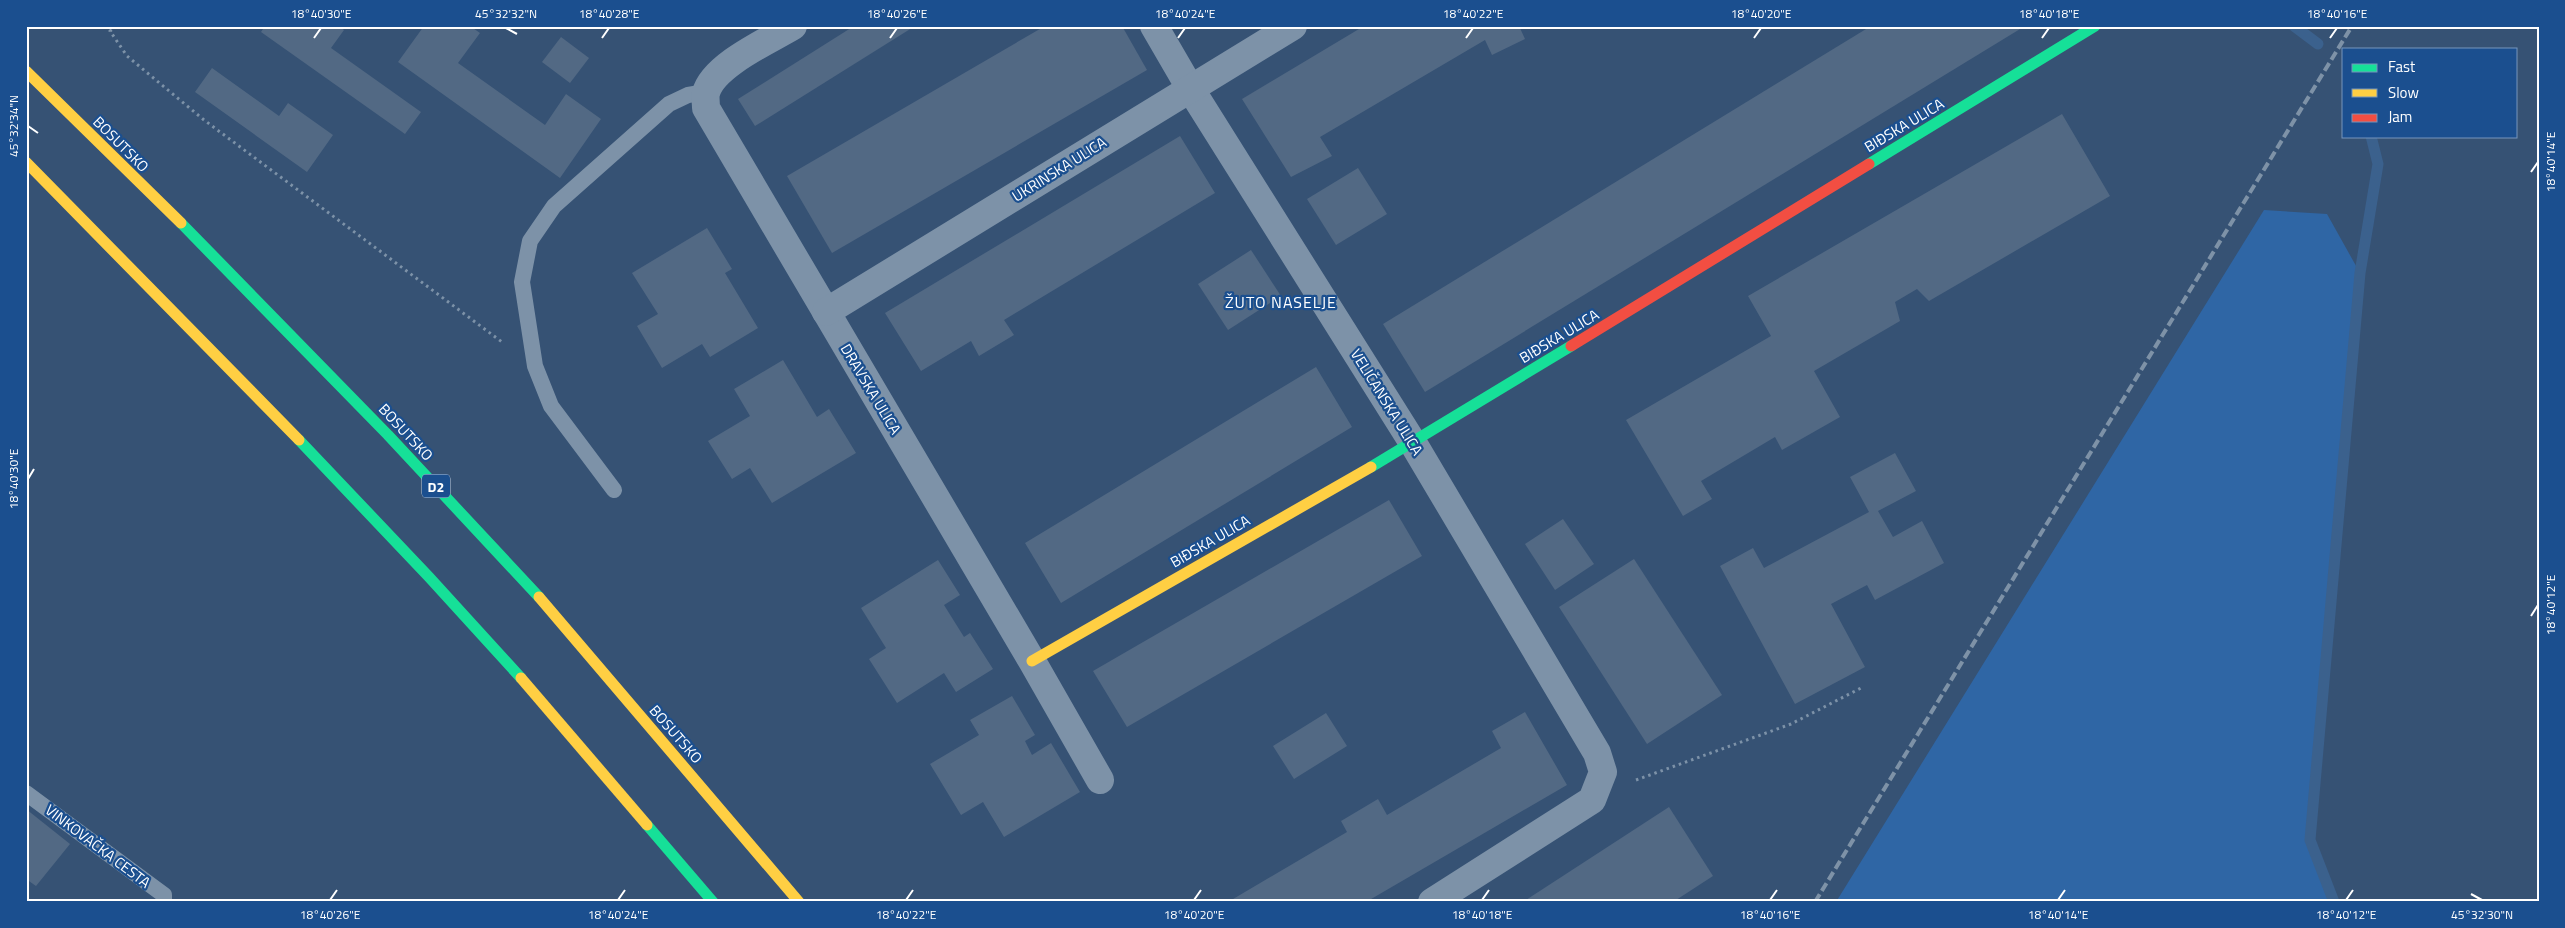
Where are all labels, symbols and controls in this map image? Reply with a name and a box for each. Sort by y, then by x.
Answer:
text: 18°40'30"E [291,4,352,23]
text: 45°32'32"N [475,4,537,23]
text: 18°40'28"E [579,4,640,23]
text: 18°40'26"E [867,4,928,23]
text: 18°40'24"E [1155,4,1216,23]
text: 18°40'22"E [1443,4,1504,23]
text: 18°40'20"E [1731,4,1792,23]
text: 18°40'18"E [2019,4,2080,23]
text: 18°40'16"E [2307,4,2368,23]
legend [2342,48,2518,138]
text: Fast [2388,55,2416,78]
text: Slow [2388,81,2419,104]
street label: BIĐSKA ULICA [1860,92,1948,158]
text: 45°32'34"N [4,95,23,157]
text: Jam [2388,105,2412,128]
street label: BOSUTSKO [88,111,154,177]
street label: UKRINSKA ULICA [1007,131,1111,207]
text: 18°40'14"E [2541,131,2560,192]
district label: ŽUTO NASELJE [1225,290,1337,314]
street label: BIĐSKA ULICA [1515,303,1603,369]
street label: DRAVSKA ULICA [835,339,907,439]
street label: VELIČANSKA ULICA [1345,344,1429,460]
street label: BOSUTSKO [373,398,439,466]
text: 18°40'30"E [4,448,23,509]
road number: D2 [422,474,450,498]
street label: BIĐSKA ULICA [1166,509,1254,573]
text: 18°40'12"E [2541,574,2560,635]
street label: BOSUTSKO [644,700,708,768]
street label: VINKOVAČKA CESTA [40,799,156,894]
text: 18°40'26"E [300,905,361,924]
text: 18°40'24"E [588,905,649,924]
text: 18°40'22"E [876,905,937,924]
text: 18°40'20"E [1164,905,1225,924]
text: 18°40'18"E [1452,905,1513,924]
text: 18°40'16"E [1740,905,1801,924]
text: 18°40'14"E [2028,905,2089,924]
text: 18°40'12"E [2316,905,2377,924]
text: 45°32'30"N [2451,905,2513,924]

